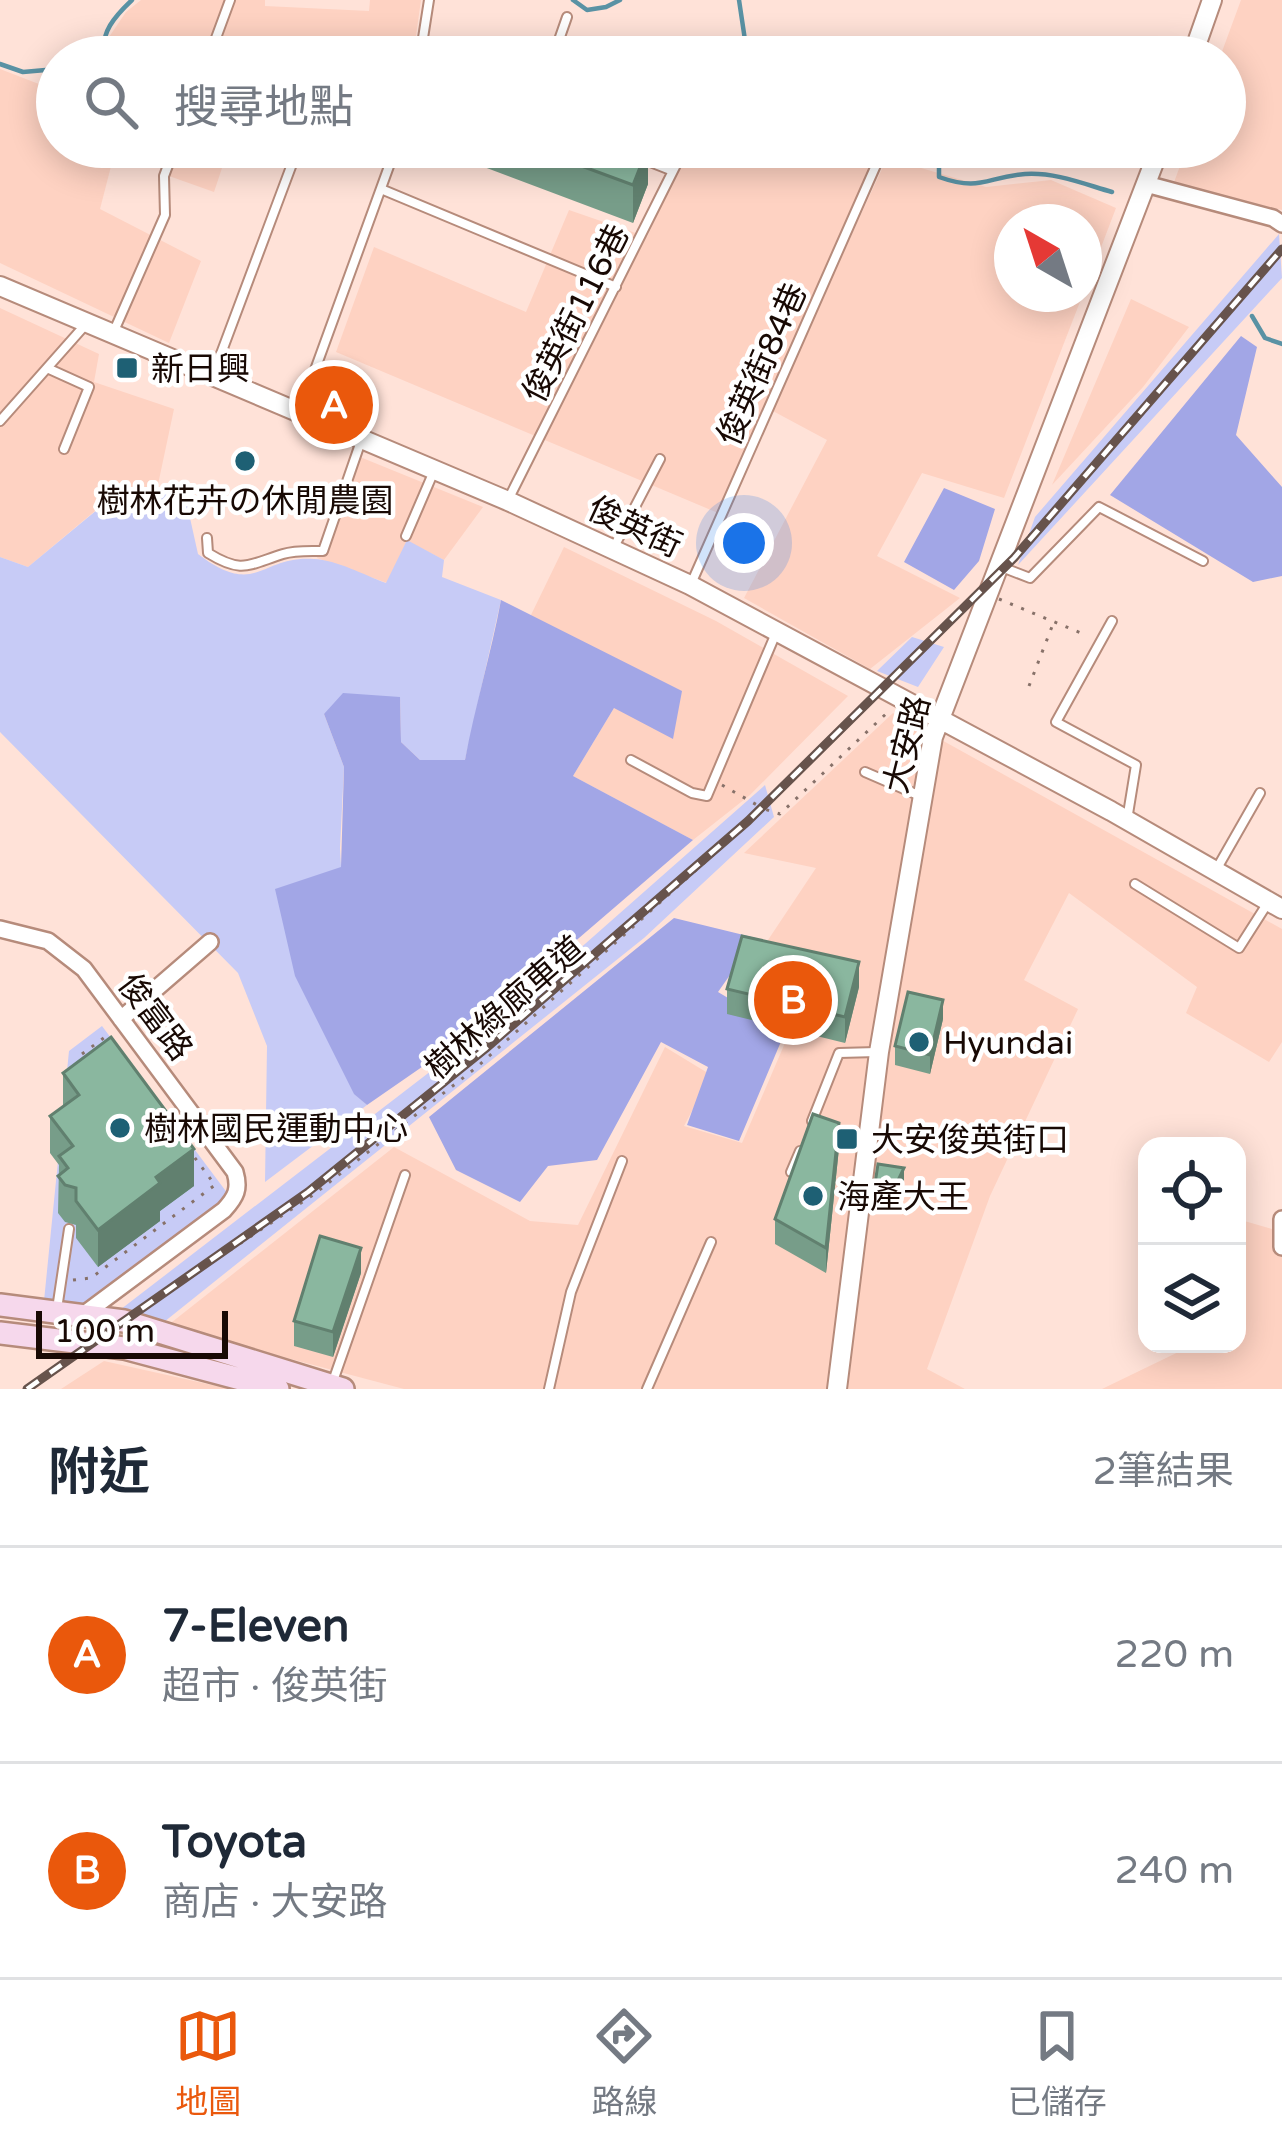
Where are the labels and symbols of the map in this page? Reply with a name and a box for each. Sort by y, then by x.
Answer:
north arrow [994,204,1102,312]
street label: 俊英街116巷 [515,218,638,409]
street label: 俊英街84巷 [709,277,815,452]
place label: 新日興 [151,350,250,389]
marker: 新日興 [114,355,140,381]
pin: A [295,360,373,450]
marker: 樹林花卉の休閒農園 [232,448,258,474]
place label: 樹林花卉の休閒農園 [97,482,394,521]
street label: 俊英街 [581,489,687,566]
your location [714,513,774,573]
street label: 大安路 [877,692,938,797]
street label: 樹林綠廊車道 [417,928,592,1088]
pin: B [754,955,832,1045]
street label: 俊富路 [109,966,200,1068]
place label: Hyundai [943,1024,1073,1063]
marker: Hyundai [906,1029,932,1055]
place label: 樹林國民運動中心 [144,1110,408,1149]
marker: 樹林國民運動中心 [107,1115,133,1141]
place label: 大安俊英街口 [871,1121,1069,1160]
marker: 大安俊英街口 [834,1126,860,1152]
place label: 海產大王 [837,1178,969,1217]
marker: 海產大王 [800,1183,826,1209]
scale bar [36,1305,228,1358]

